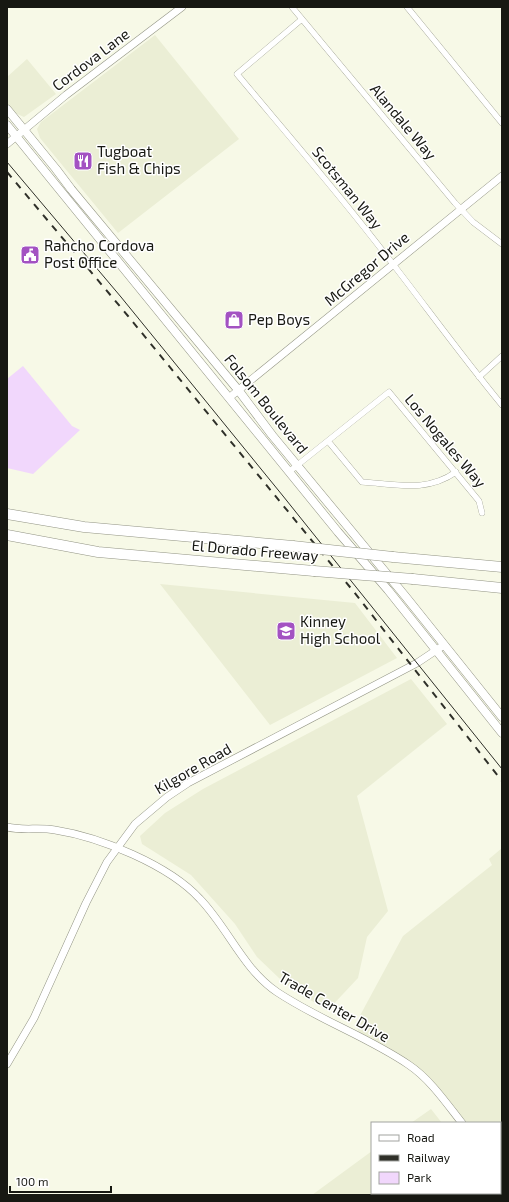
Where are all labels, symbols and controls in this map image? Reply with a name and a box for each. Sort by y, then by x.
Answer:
street label: Cordova Lane [48,24,133,94]
street label: Alandale Way [367,80,441,163]
place label: Tugboat Fish & Chips [97,142,181,177]
street label: Scotsman Way [309,142,387,232]
restaurant icon: Tugboat Fish & Chips [72,150,94,172]
street label: McGregor Drive [320,228,412,309]
place label: Rancho Cordova Post Office [44,236,154,271]
public building icon: Rancho Cordova Post Office [19,244,41,266]
shop icon: Pep Boys [223,309,245,331]
place label: Pep Boys [248,310,310,328]
street label: Folsom Boulevard [221,350,312,457]
street label: Los Nogales Way [401,390,490,491]
street label: El Dorado Freeway [191,535,319,565]
place label: Kinney High School [300,612,381,647]
school or university icon: Kinney High School [275,620,297,642]
street label: Kilgore Road [151,739,234,797]
street label: Trade Center Drive [276,967,393,1045]
legend [371,1122,501,1194]
text: Road [407,1130,435,1144]
text: Railway [407,1150,451,1164]
scale bar [10,1168,111,1194]
text: Park [407,1170,432,1184]
text: 100 m [16,1174,48,1188]

